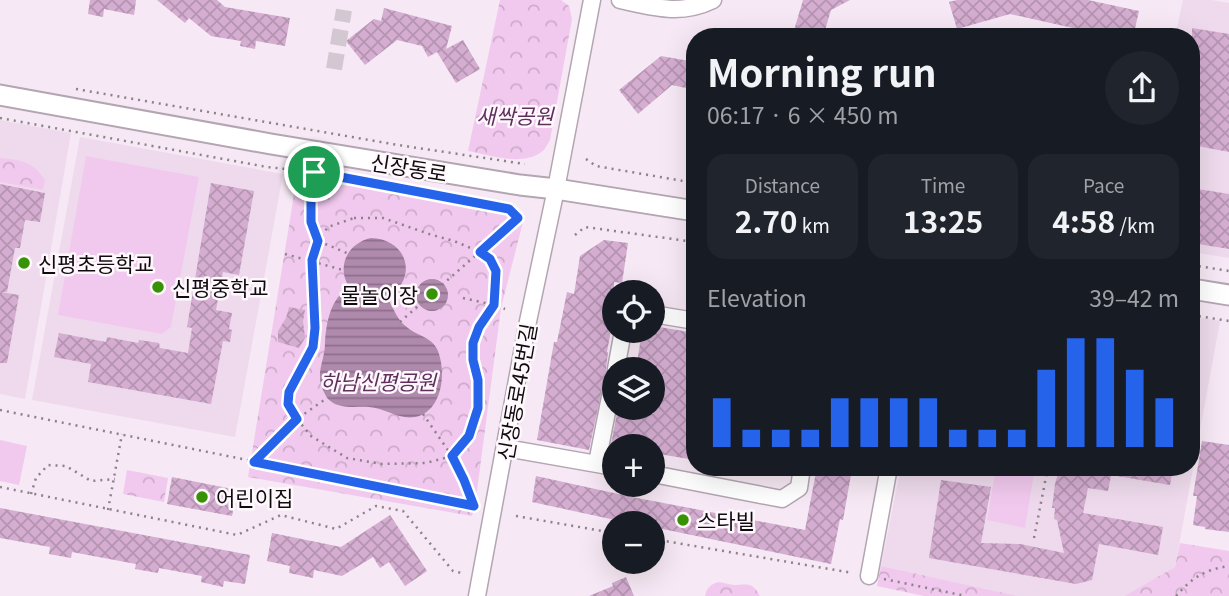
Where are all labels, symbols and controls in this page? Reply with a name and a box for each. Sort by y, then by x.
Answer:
text: Morning run [707,43,937,98]
button: share [1105,51,1179,125]
text: 06:17 · 6 × 450 m [707,97,898,131]
park label: 새싹공원 [476,100,555,130]
pin [284,142,344,202]
street label: 신장동로 [368,146,450,188]
icon: arrive [295,153,333,191]
text: Distance [745,171,820,198]
text: Time [921,171,965,198]
text: Pace [1083,171,1124,198]
text: 2.70 [735,198,798,242]
text: 13:25 [903,198,983,242]
text: 4:58 [1052,198,1115,242]
text: km [798,211,830,238]
text: /km [1115,211,1155,238]
place label: 신평초등학교 [38,248,154,278]
marker: 신평초등학교 [16,255,32,271]
place label: 신평중학교 [172,272,269,302]
marker: 신평중학교 [150,279,166,295]
place label: 물놀이장 [341,279,418,309]
map controls [602,280,665,574]
button: locate [602,280,665,343]
text: Elevation [707,280,807,314]
text: 39–42 m [1089,280,1179,314]
marker: 물놀이장 [424,286,440,302]
street label: 신장동로45번길 [489,321,543,463]
button: layers [602,357,665,420]
park label: 하남신평공원 [320,366,438,396]
button: + [602,434,665,497]
place label: 어린이집 [216,482,293,512]
marker: 어린이집 [194,489,210,505]
place label: 스타빌 [697,505,755,535]
button: − [602,511,665,574]
marker: 스타빌 [675,512,691,528]

